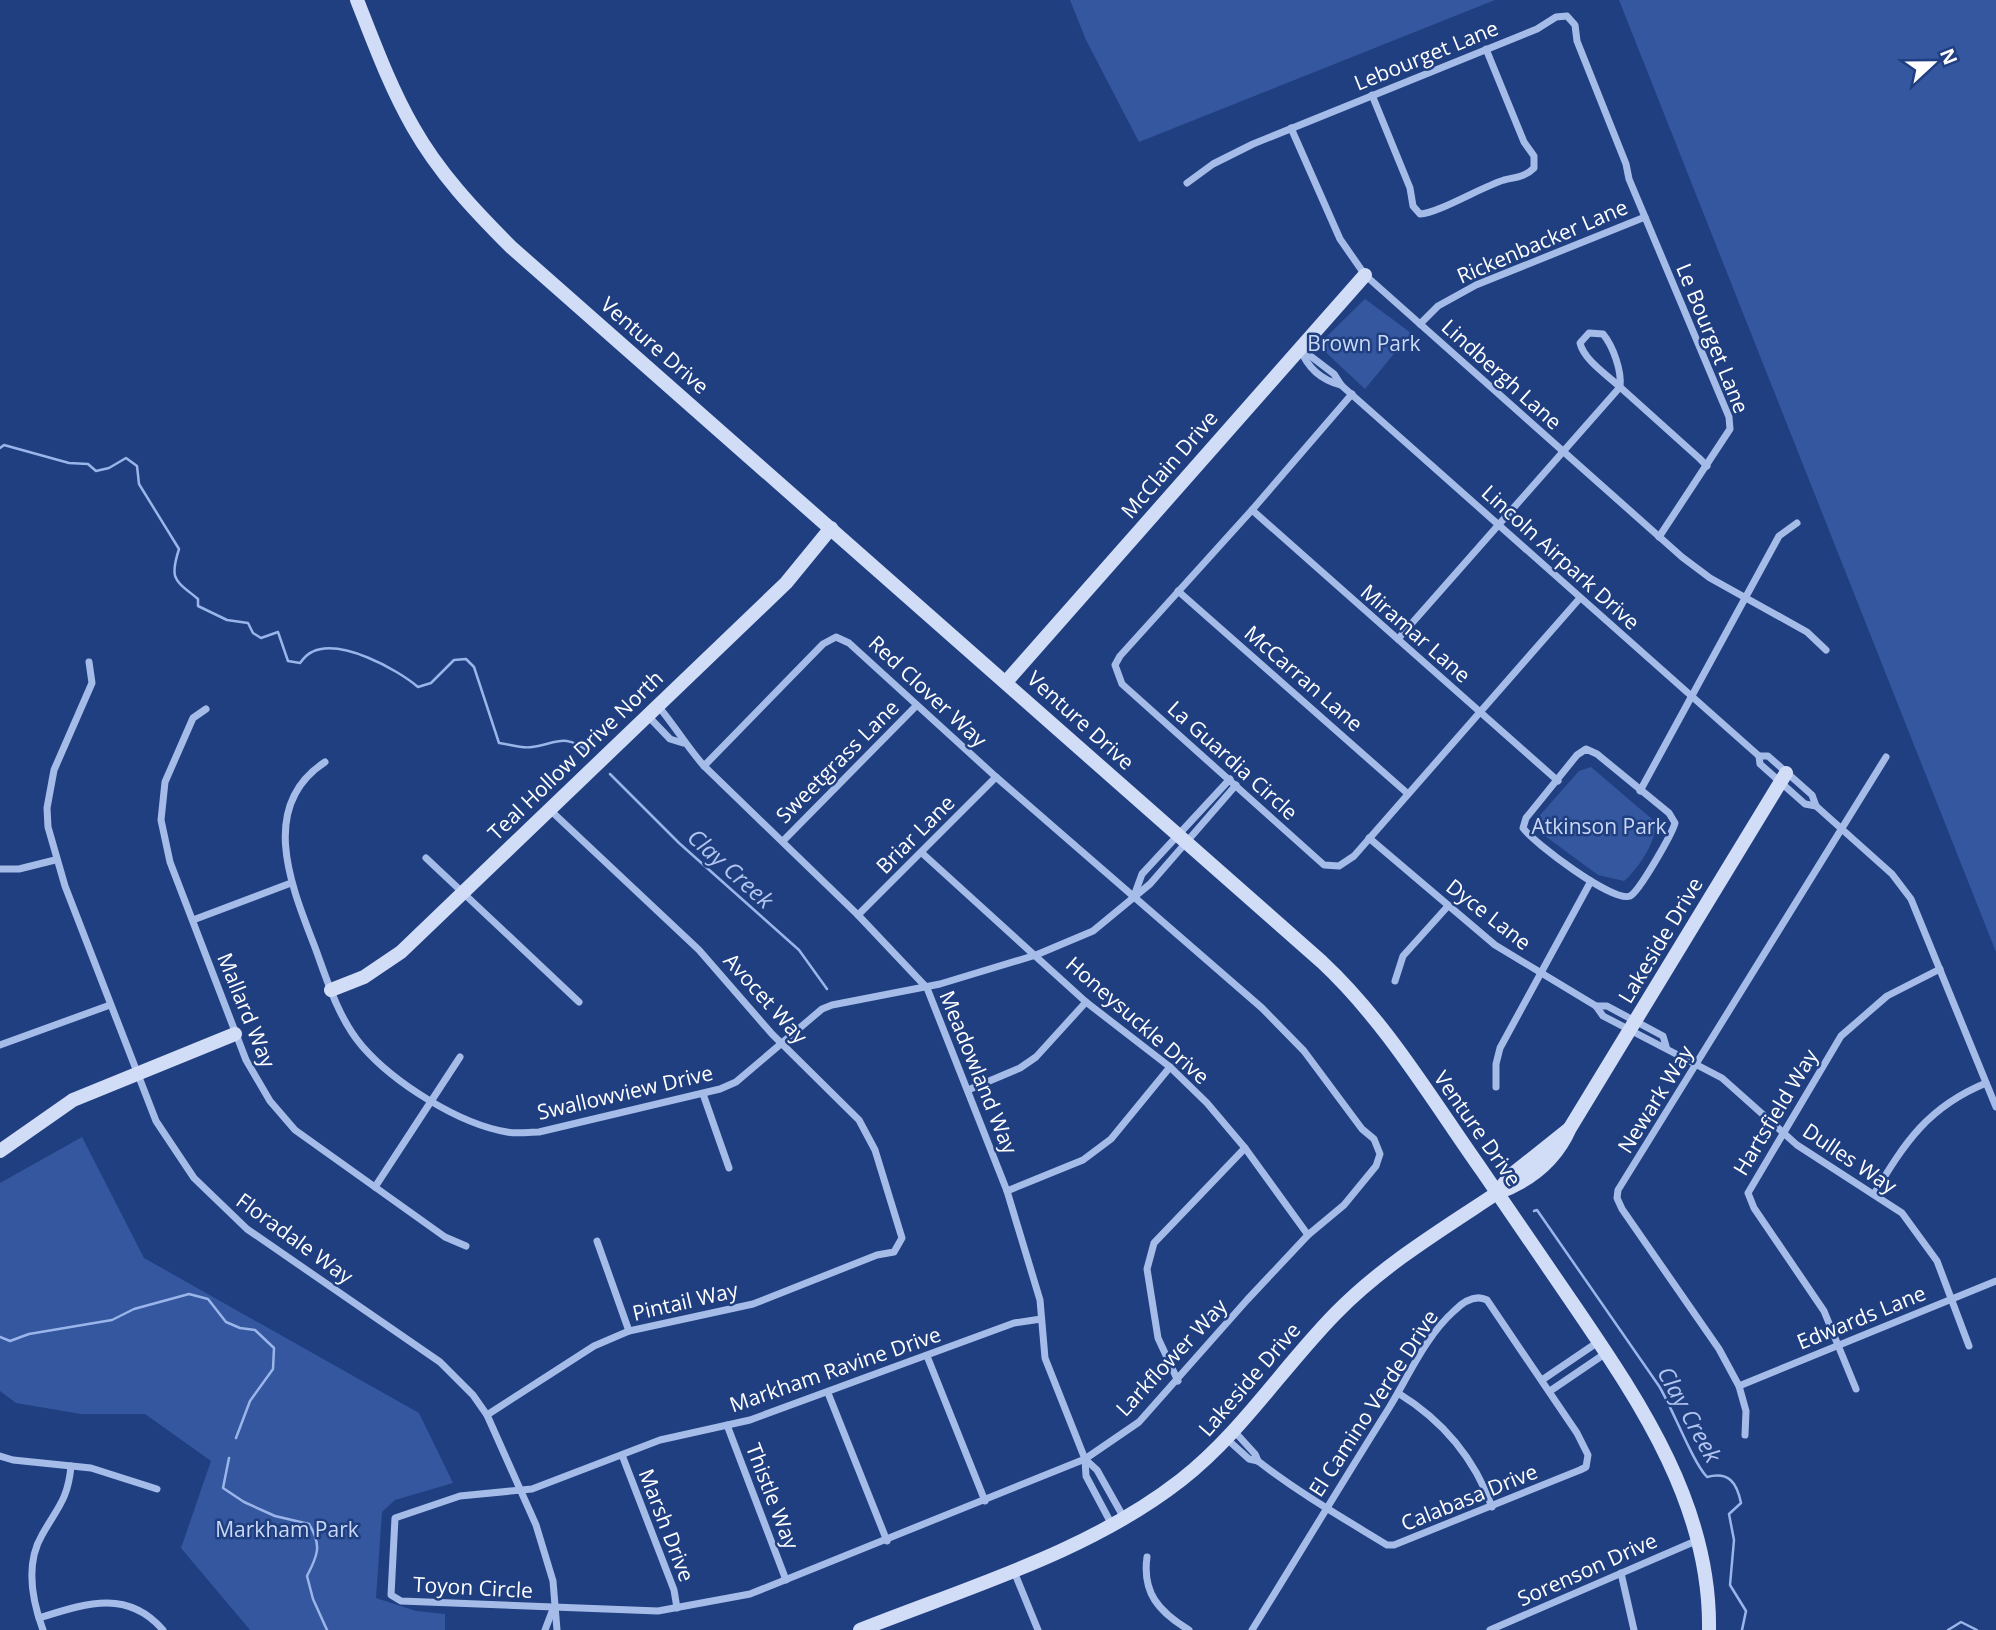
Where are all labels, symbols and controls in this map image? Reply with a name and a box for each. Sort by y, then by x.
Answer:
street label: Lebourget Lane [1350,13,1502,97]
north arrow [1898,28,1968,98]
text: N [1934,45,1964,69]
street label: Rickenbacker Lane [1452,192,1632,290]
street label: Le Bourget Lane [1670,259,1756,417]
street label: Venture Drive [595,290,715,400]
street label: Lindbergh Lane [1436,313,1568,435]
park label: Brown Park [1307,329,1421,357]
street label: McClain Drive [1114,404,1224,524]
street label: Lincoln Airpark Drive [1476,478,1646,636]
street label: Miramar Lane [1355,578,1477,688]
street label: McCarran Lane [1239,619,1369,737]
street label: Red Clover Way [863,629,994,753]
street label: Teal Hollow Drive North [481,664,669,846]
street label: Venture Drive [1022,664,1140,776]
street label: Sweetgrass Lane [769,693,905,829]
street label: La Guardia Circle [1162,694,1304,826]
street label: Briar Lane [870,789,960,879]
park label: Atkinson Park [1532,812,1666,840]
water label: Clay Creek [681,821,782,916]
street label: Dyce Lane [1441,872,1537,956]
street label: Lakeside Drive [1611,872,1709,1008]
street label: Avocet Way [718,947,814,1050]
street label: Mallard Way [211,949,283,1072]
street label: Honeysuckle Drive [1060,950,1216,1090]
street label: Meadowland Way [933,986,1025,1158]
street label: Newark Way [1611,1039,1700,1158]
street label: Hartsfield Way [1726,1043,1824,1180]
street label: Swallowview Drive [534,1058,716,1126]
street label: Venture Drive [1428,1065,1528,1191]
street label: Dulles Way [1798,1116,1903,1200]
street label: Floradale Way [231,1186,359,1290]
street label: Pintail Way [629,1275,741,1327]
street label: Edwards Lane [1792,1278,1930,1356]
street label: Larkflower Way [1109,1292,1233,1422]
street label: El Camino Verde Drive [1302,1304,1444,1502]
street label: Lakeside Drive [1192,1316,1306,1442]
street label: Markham Ravine Drive [726,1320,944,1418]
water label: Clay Creek [1650,1360,1730,1469]
street label: Thistle Way [740,1439,806,1553]
street label: Calabasa Drive [1397,1457,1541,1537]
street label: Marsh Drive [633,1464,701,1586]
park label: Markham Park [215,1515,359,1543]
street label: Sorenson Drive [1513,1526,1661,1612]
street label: Toyon Circle [412,1570,534,1604]

